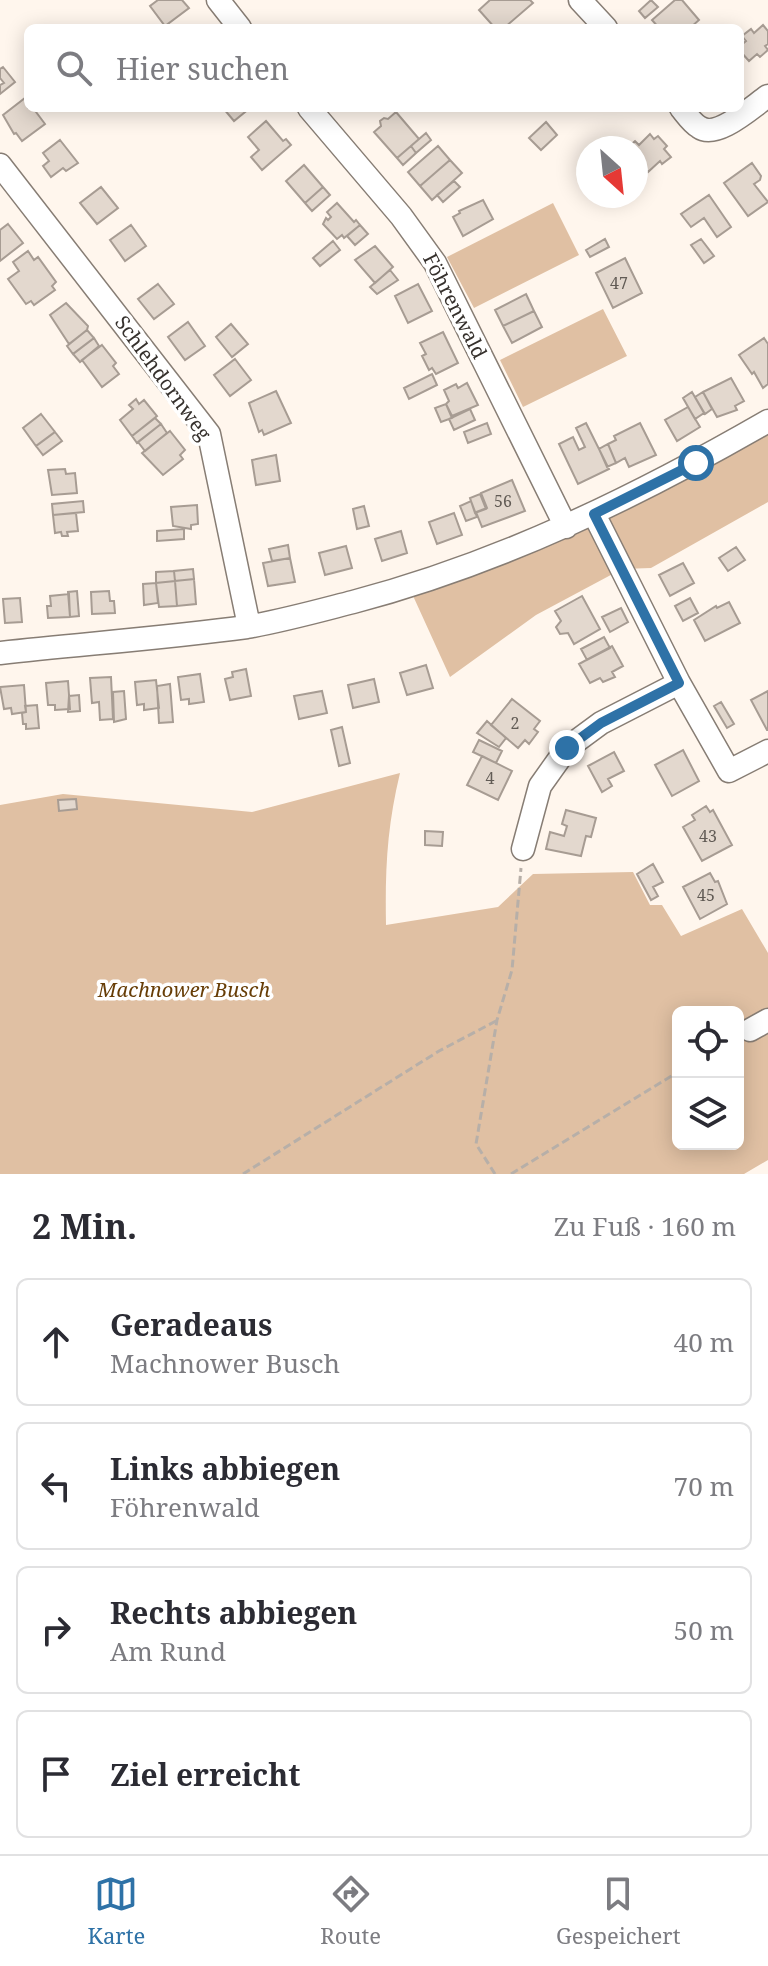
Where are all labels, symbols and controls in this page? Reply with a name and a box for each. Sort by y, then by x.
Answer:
search box [24,24,744,112]
icon: search [52,46,96,90]
text: Hier suchen [116,48,289,89]
north arrow [576,136,648,208]
street label: Föhrenwald [417,248,494,363]
house number: 47 [610,272,628,294]
street label: Schlehdornweg [109,310,218,446]
route start [678,445,714,481]
house number: 56 [494,490,512,512]
house number: 2 [511,712,519,734]
route end [549,730,585,766]
house number: 4 [486,767,495,789]
house number: 43 [699,825,717,847]
house number: 45 [697,884,715,906]
park label: Machnower Busch [97,976,270,1003]
map controls [672,1006,744,1150]
button: locate [672,1006,744,1078]
button: layers [672,1078,744,1150]
text: 2 Min. [32,1203,137,1249]
text: Zu Fuß · 160 m [554,1208,736,1244]
text: Geradeaus [110,1304,272,1345]
icon: ahead [34,1320,78,1364]
text: 40 m [674,1324,734,1360]
text: Machnower Busch [110,1345,340,1381]
text: Links abbiegen [110,1448,340,1489]
icon: left [34,1464,78,1508]
text: 70 m [674,1468,734,1504]
text: Föhrenwald [110,1489,260,1525]
text: Rechts abbiegen [110,1592,357,1633]
icon: right [34,1608,78,1652]
text: 50 m [674,1612,734,1648]
text: Am Rund [110,1633,226,1669]
icon: arrive [34,1752,78,1796]
text: Ziel erreicht [110,1754,300,1795]
tab: Karte [88,1872,145,1950]
tab: Route [320,1872,381,1950]
tab: Gespeichert [556,1872,680,1950]

